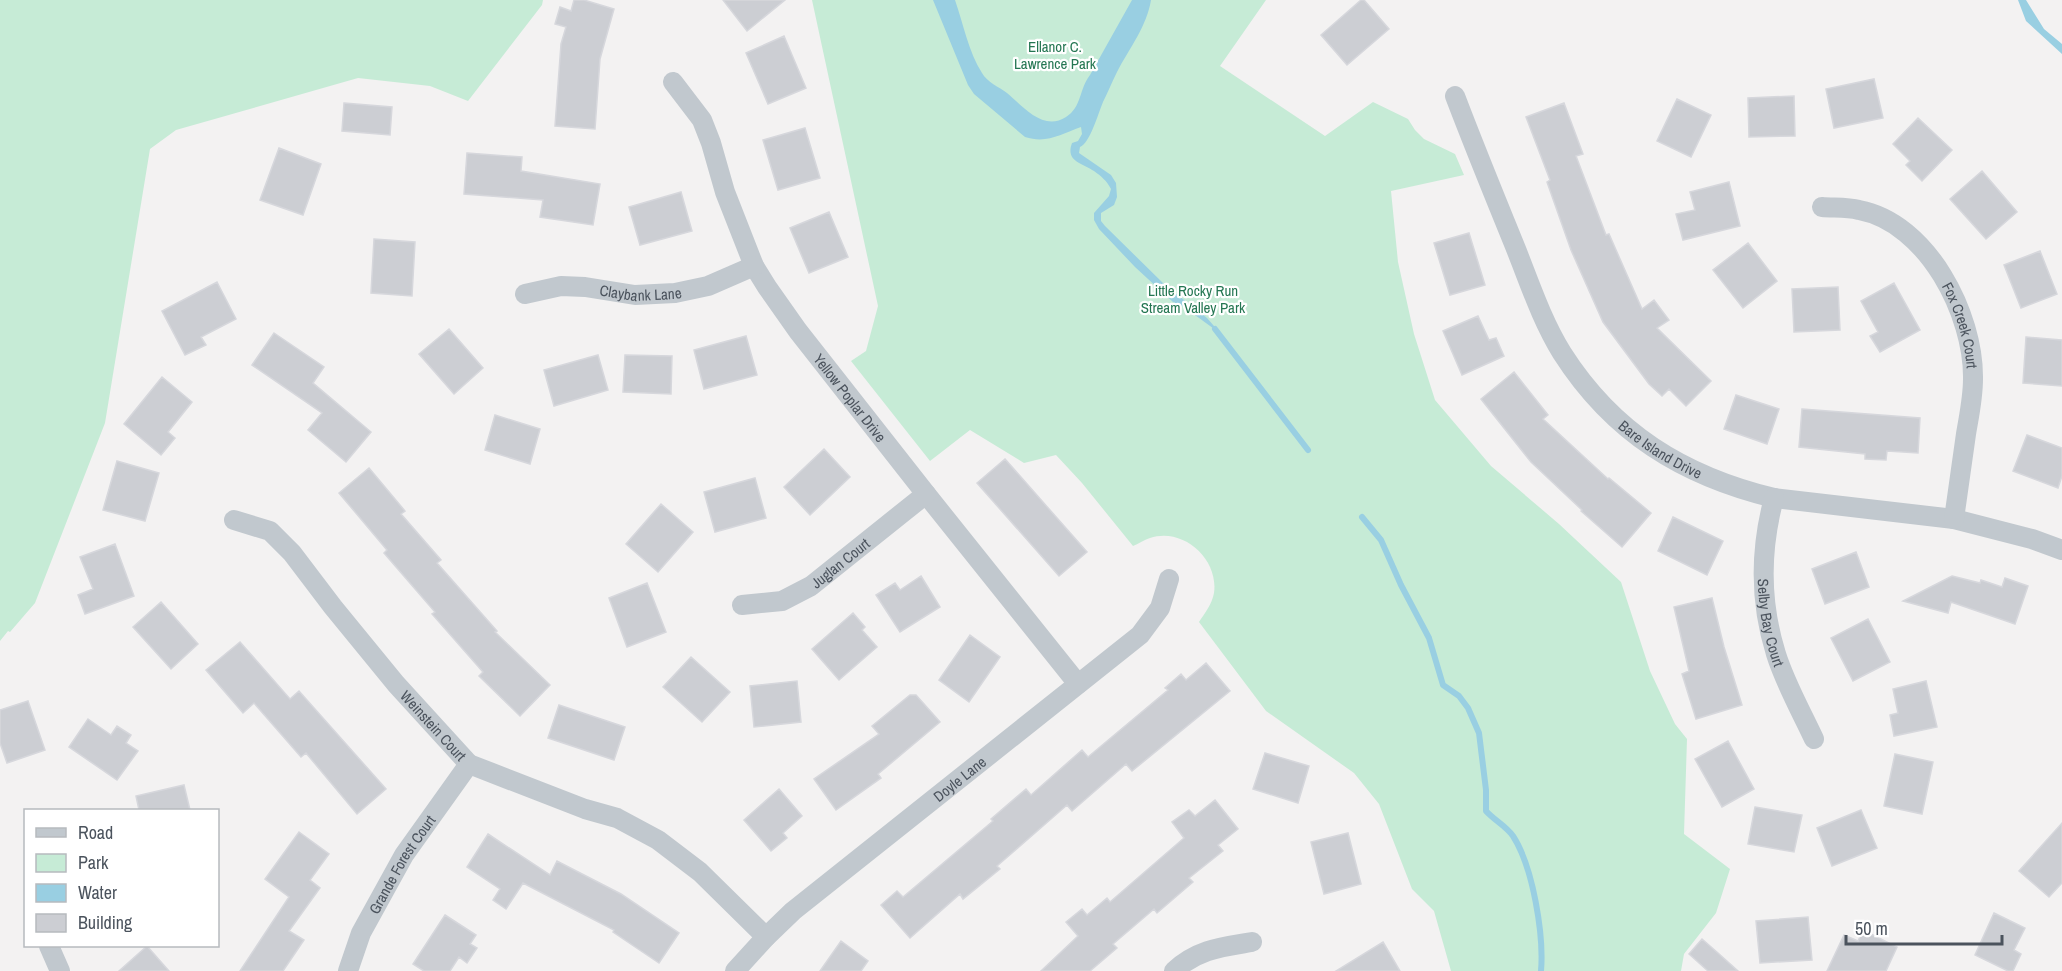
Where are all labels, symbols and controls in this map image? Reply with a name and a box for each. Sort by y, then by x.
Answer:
park label: Ellanor C. Lawrence Park [1014,36,1097,74]
street label: Fox Creek Court [1938,278,1983,370]
street label: Claybank Lane [598,279,684,306]
park label: Little Rocky Run Stream Valley Park [1141,280,1246,318]
street label: Yellow Poplar Drive [809,349,892,446]
street label: Bare Island Drive [1614,415,1706,483]
street label: Juglan Court [806,532,874,593]
street label: Selby Bay Court [1753,578,1790,670]
street label: Weinstein Court [396,685,472,766]
street label: Doyle Lane [928,751,990,806]
legend [24,809,219,947]
street label: Grande Forest Court [363,810,440,917]
text: Road [78,820,113,845]
text: Park [78,850,109,875]
text: Water [78,880,117,905]
scale bar [1846,908,2002,946]
text: Building [78,910,133,935]
text: 50 m [1855,916,1888,941]

